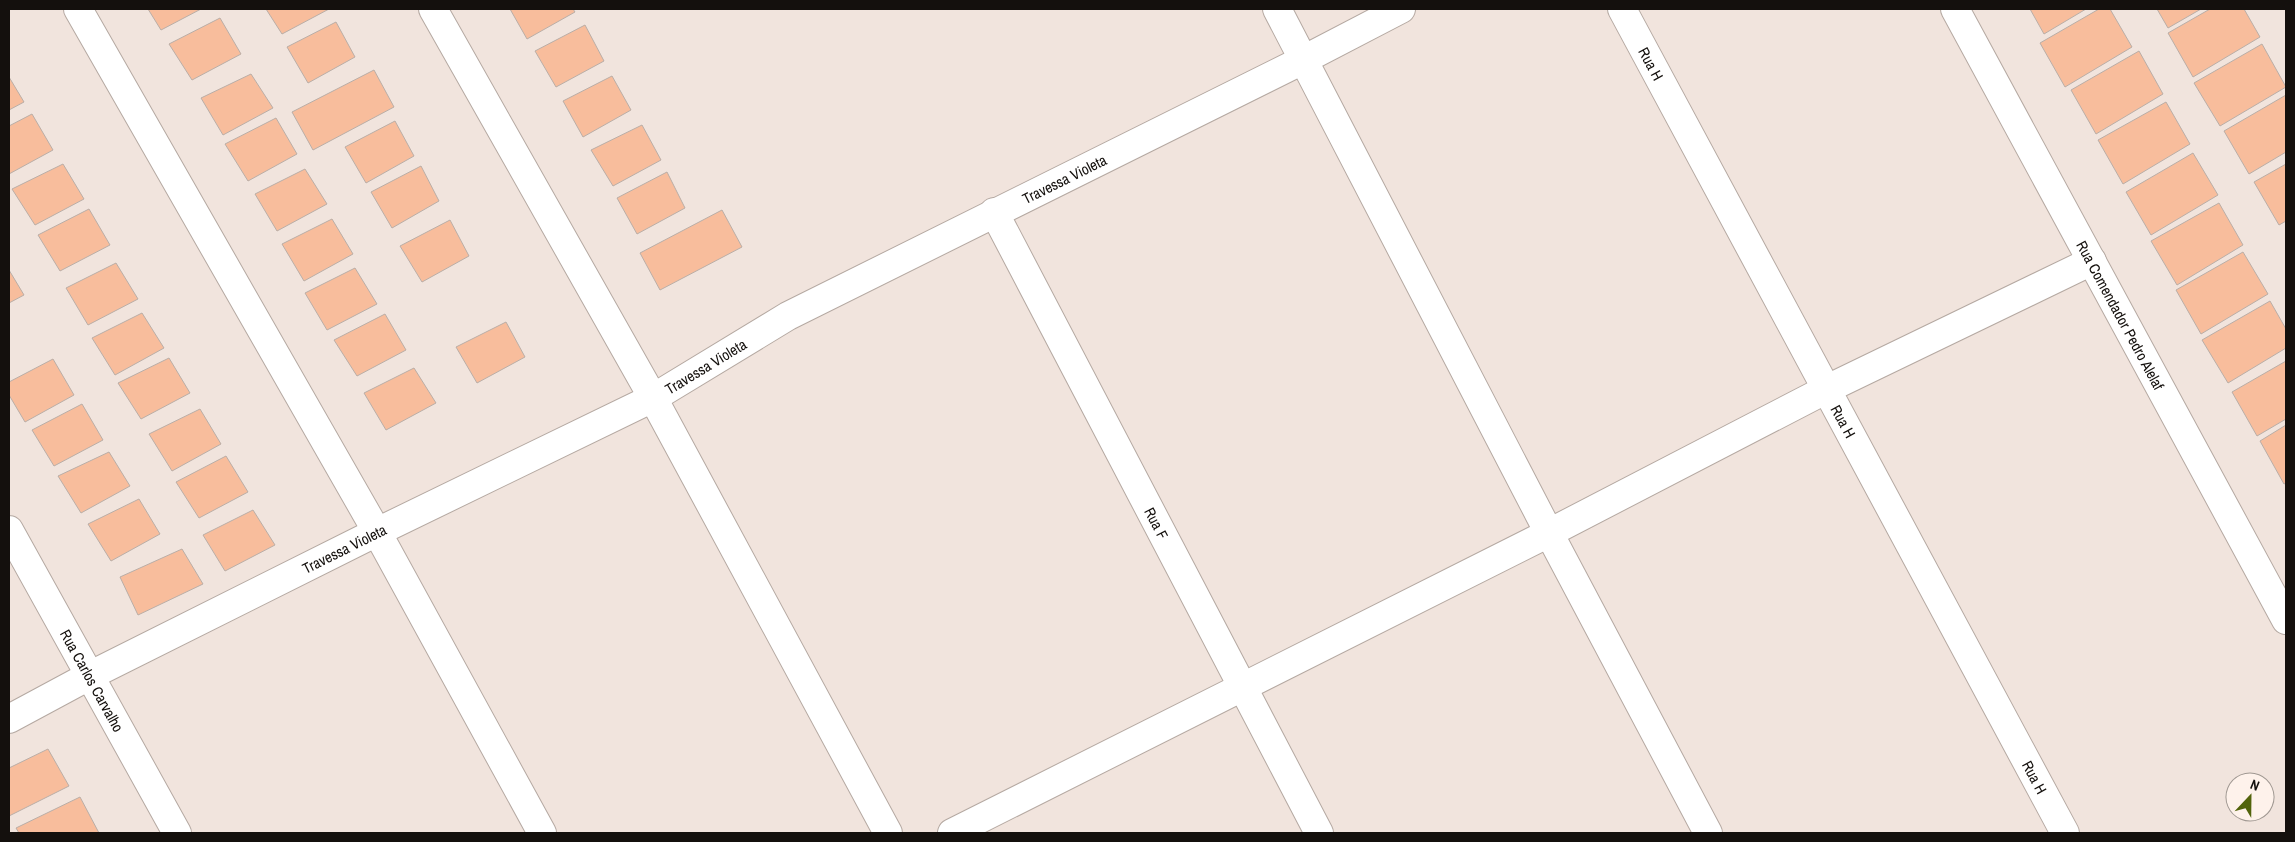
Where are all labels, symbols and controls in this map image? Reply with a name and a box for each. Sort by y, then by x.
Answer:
street label: Rua H [1634,43,1669,84]
street label: Travessa Violeta [1018,149,1110,209]
street label: Rua Comendador Pedro Alelaf [2072,237,2170,394]
street label: Travessa Violeta [661,333,750,399]
street label: Rua H [1826,401,1861,442]
street label: Rua F [1140,503,1174,543]
street label: Travessa Violeta [298,519,390,578]
street label: Rua Carlos Carvalho [56,625,129,736]
street label: Rua H [2017,757,2052,797]
north arrow [2225,772,2275,822]
text: N [2248,775,2262,795]

